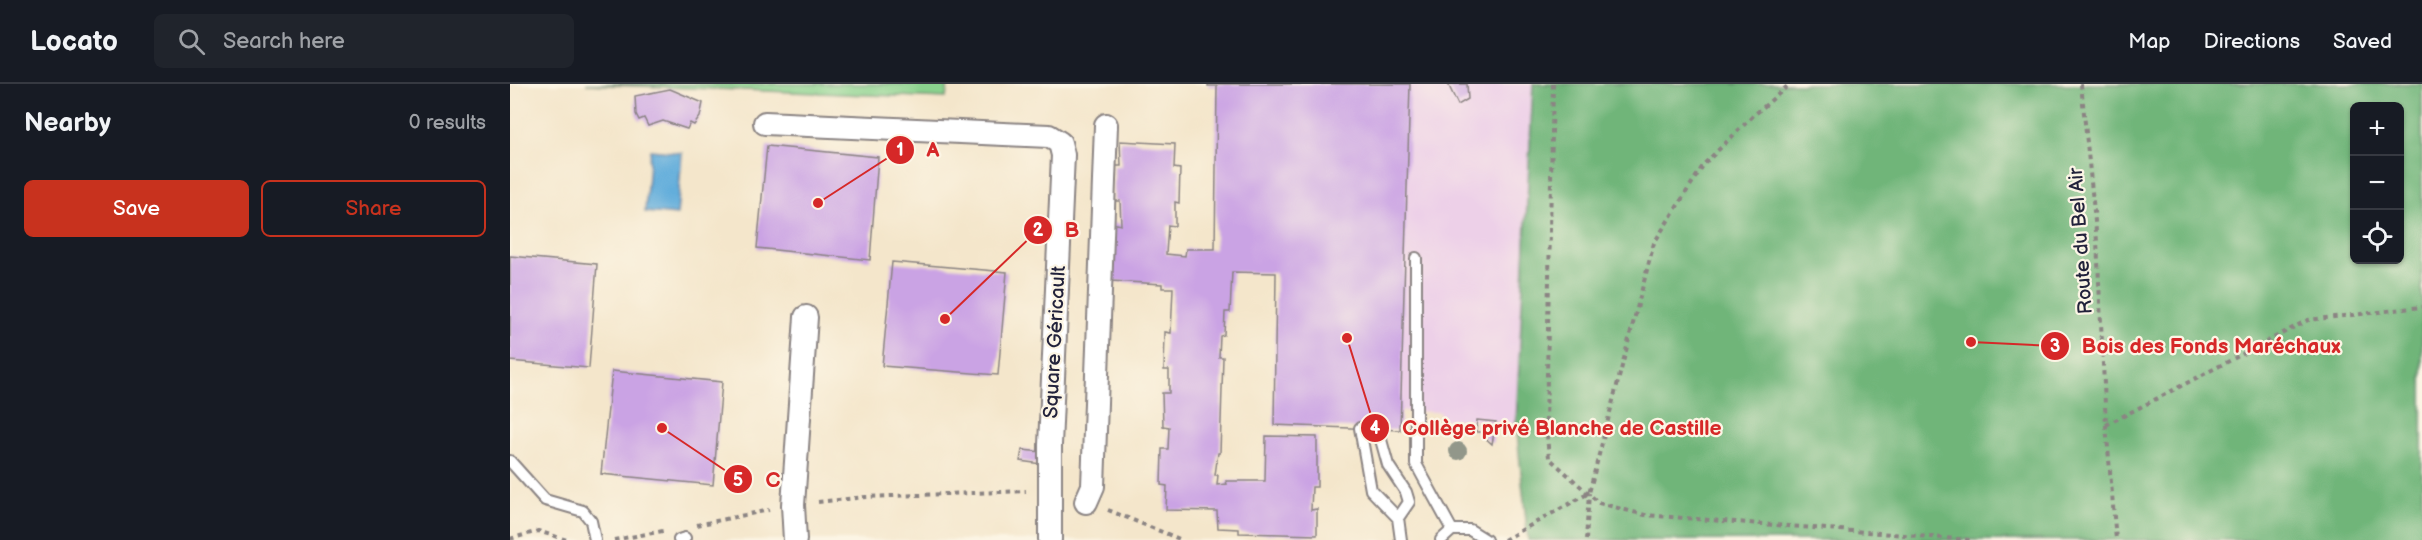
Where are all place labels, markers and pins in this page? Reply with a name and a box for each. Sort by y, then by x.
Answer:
callout: A [885,130,952,169]
callout: B [1023,210,1092,249]
callout: Bois des Fonds Maréchaux [2040,326,2353,365]
callout: Collège privé Blanche de Castille [1360,408,1734,447]
callout: C [723,460,792,499]

